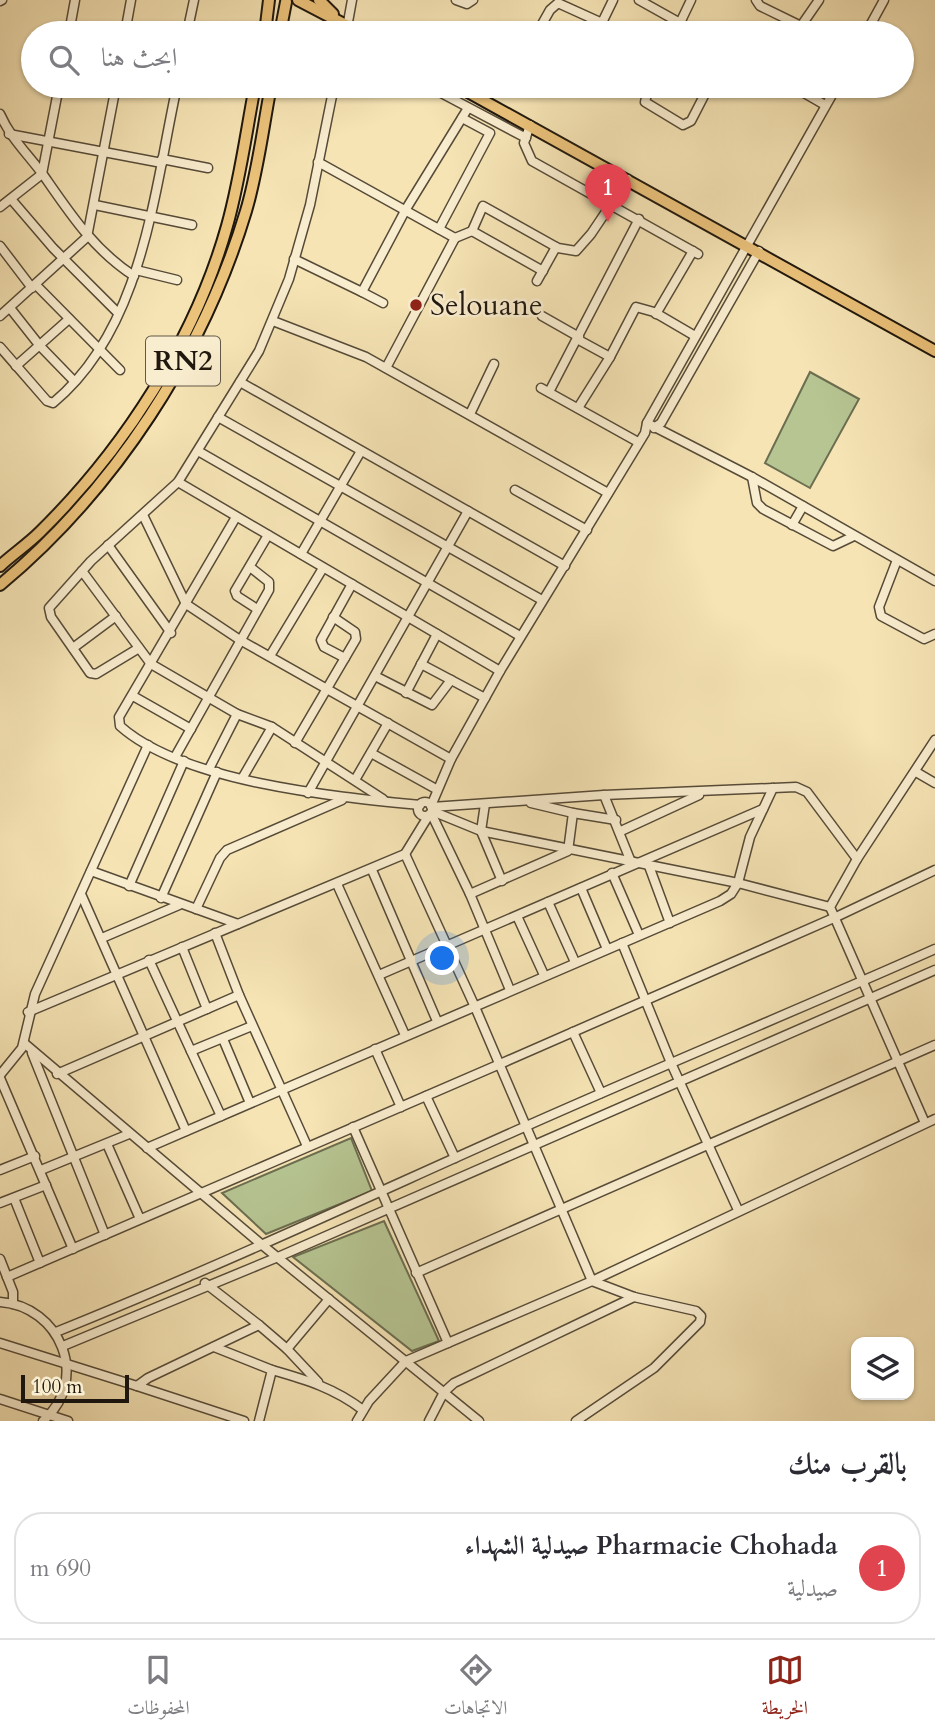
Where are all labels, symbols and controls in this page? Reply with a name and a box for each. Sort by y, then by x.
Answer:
search box [21,21,914,98]
text: ابحث هنا [101,40,177,75]
icon: search [45,41,83,79]
pin: 1 [585,164,631,222]
place label: Selouane [430,285,543,326]
marker: Selouane [408,297,424,313]
road number: RN2 [146,336,220,386]
your location [425,941,459,975]
map controls [851,1337,914,1400]
button: layers [851,1337,914,1400]
scale bar [21,1372,130,1404]
text: 100 m [32,1374,82,1400]
text: بالقرب منك [788,1444,907,1485]
text: Pharmacie Chohada صيدلية الشهداء [465,1528,838,1563]
text: 690 m [30,1553,91,1584]
text: 1 [876,1553,888,1584]
text: صيدلية [787,1573,838,1604]
tab: المحفوظات [127,1651,190,1726]
tab: الاتجاهات [444,1651,507,1726]
tab: الخريطة [762,1651,808,1726]

